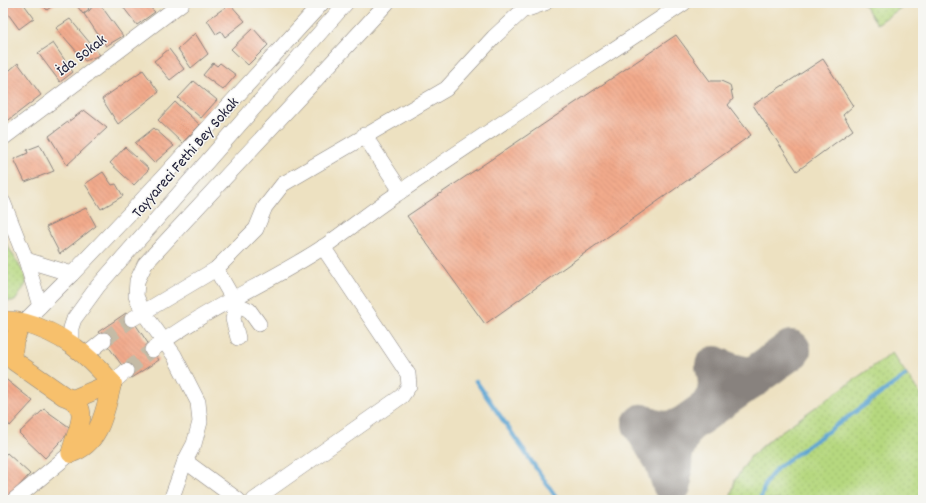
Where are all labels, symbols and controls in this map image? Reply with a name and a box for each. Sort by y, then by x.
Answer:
street label: İda Sokak [52,29,112,83]
street label: Tayyareci Fethi Bey Sokak [127,92,245,224]

